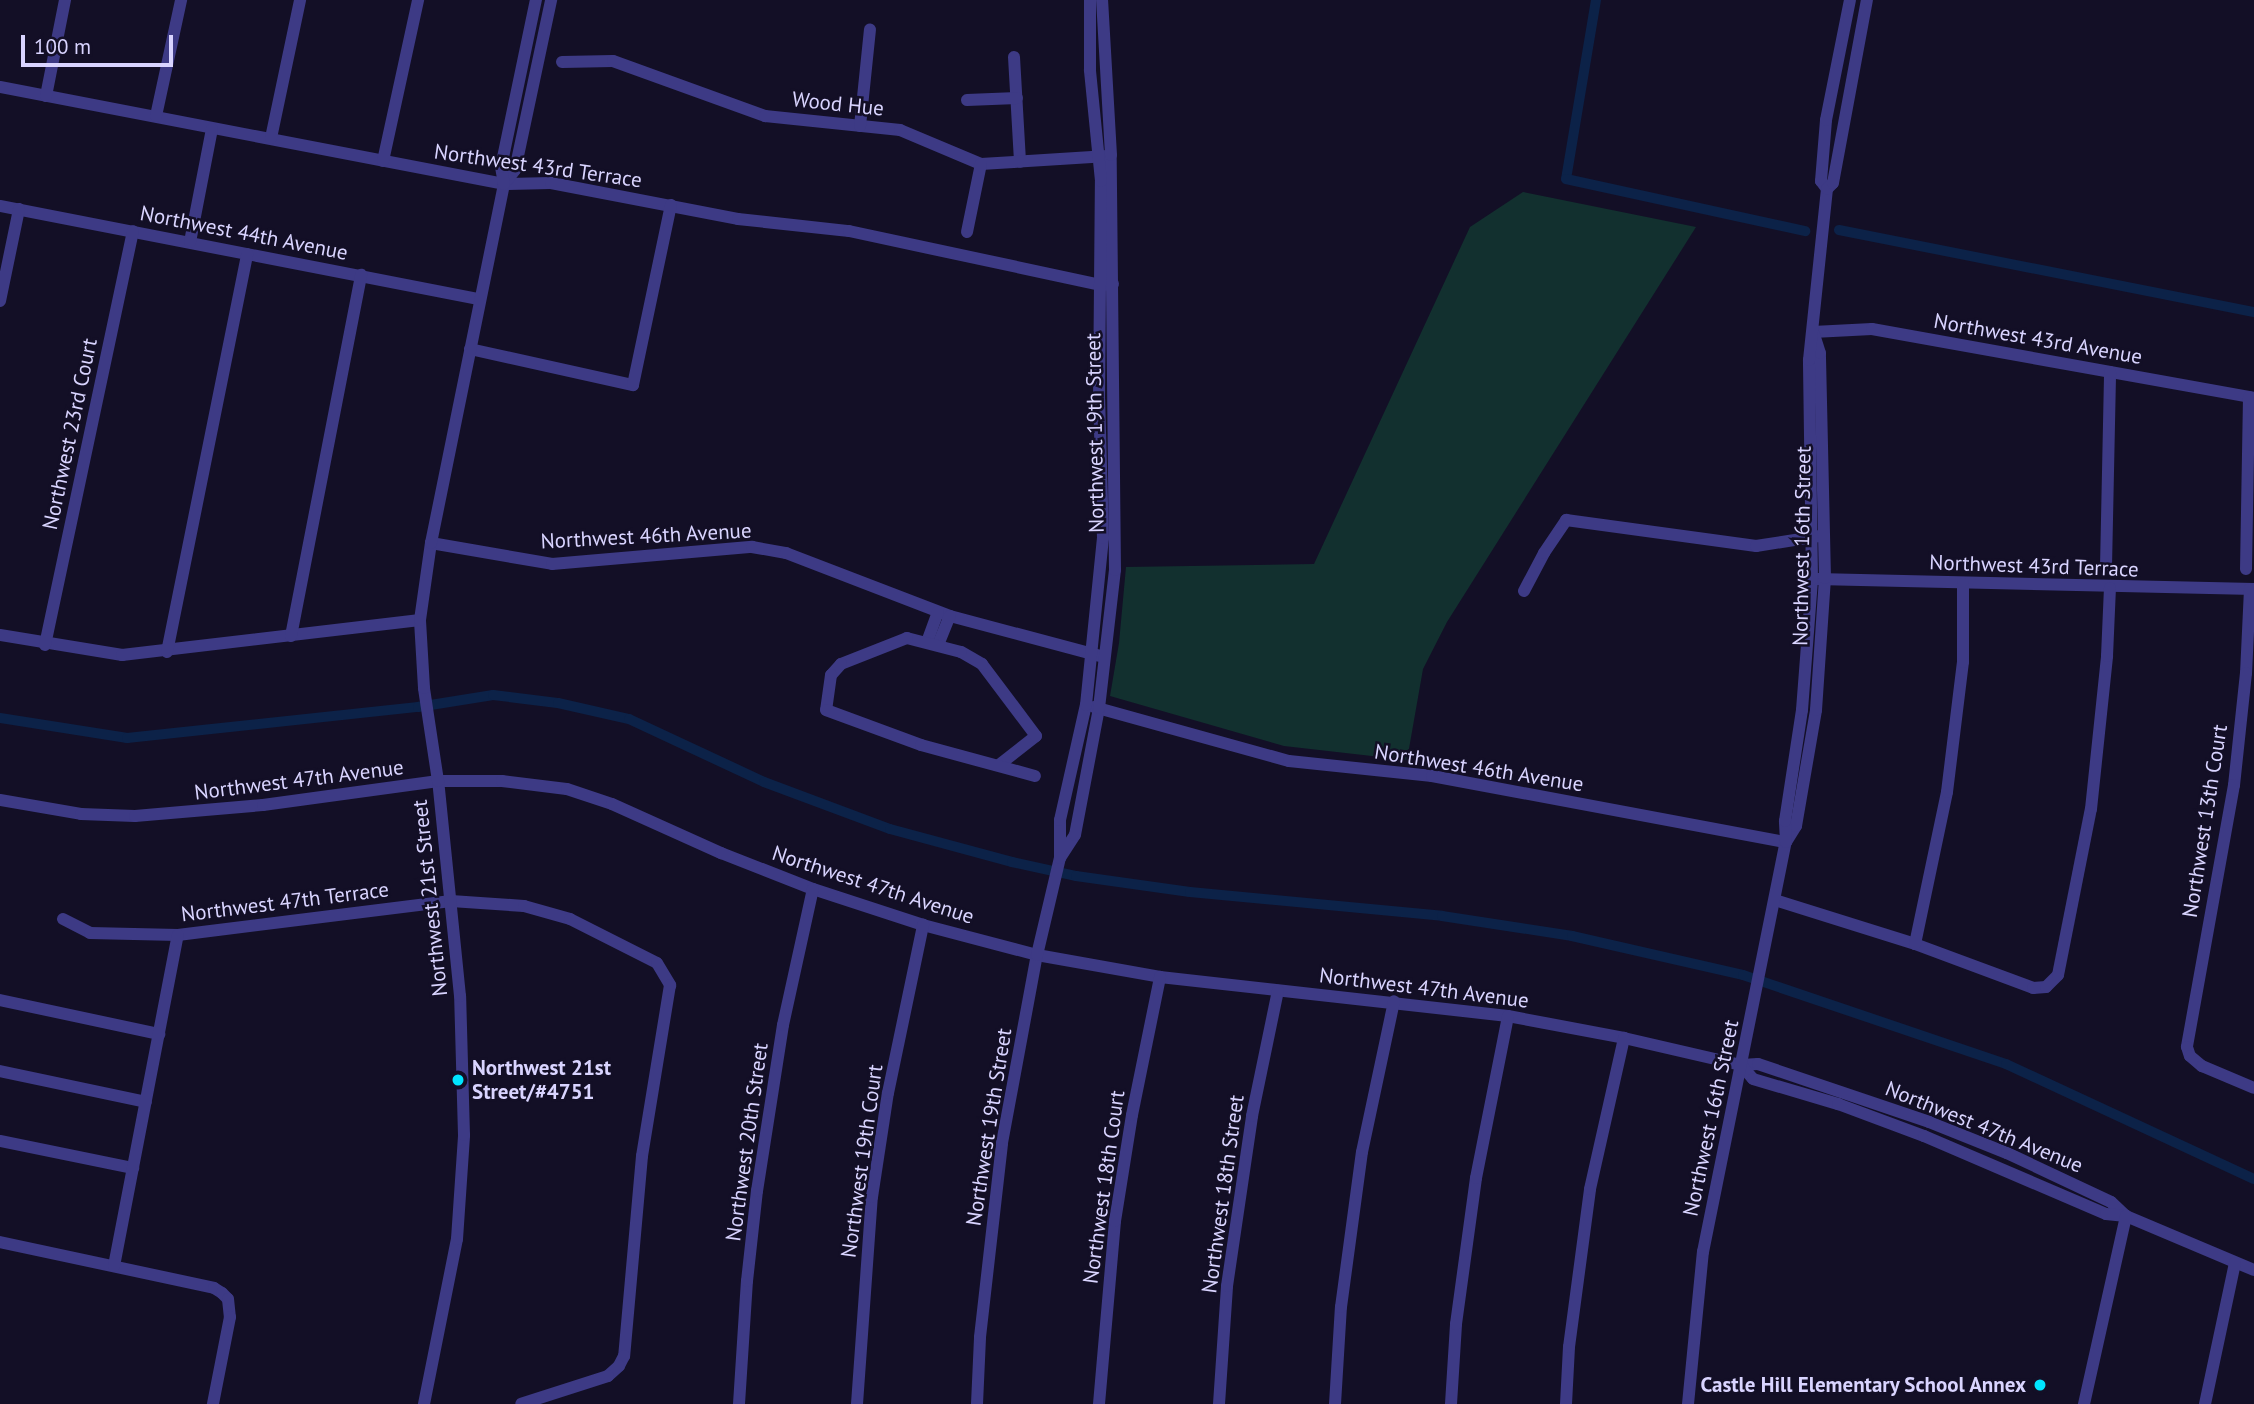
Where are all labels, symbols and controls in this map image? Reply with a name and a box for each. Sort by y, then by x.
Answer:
scale bar [24,21,177,65]
text: 100 m [34,33,91,60]
street label: Wood Hue [791,87,885,121]
street label: Northwest 43rd Terrace [432,139,644,193]
street label: Northwest 44th Avenue [138,200,350,266]
street label: Northwest 43rd Avenue [1932,308,2144,370]
street label: Northwest 19th Street [1081,333,1109,533]
street label: Northwest 23rd Court [37,336,103,532]
street label: Northwest 16th Street [1788,446,1816,646]
street label: Northwest 46th Avenue [540,518,752,554]
street label: Northwest 43rd Terrace [1929,550,2139,582]
street label: Northwest 13th Court [2177,723,2233,919]
street label: Northwest 46th Avenue [1372,739,1586,797]
street label: Northwest 47th Avenue [193,755,405,805]
street label: Northwest 21st Street [407,799,453,997]
street label: Northwest 47th Avenue [769,840,977,930]
street label: Northwest 47th Terrace [179,877,391,927]
street label: Northwest 47th Avenue [1318,963,1530,1013]
street label: Northwest 16th Street [1678,1018,1744,1218]
street label: Northwest 19th Street [961,1026,1017,1228]
street label: Northwest 20th Street [721,1041,773,1243]
place label: Northwest 21st Street/#4751 [472,1055,611,1105]
street label: Northwest 19th Court [836,1063,888,1259]
marker: Northwest 21st Street/#4751 [450,1072,466,1088]
street label: Northwest 47th Avenue [1881,1076,2087,1178]
street label: Northwest 18th Court [1078,1089,1130,1285]
street label: Northwest 18th Street [1197,1093,1249,1295]
place label: Castle Hill Elementary School Annex [1699,1372,2026,1398]
marker: Castle Hill Elementary School Annex [2032,1377,2048,1393]

